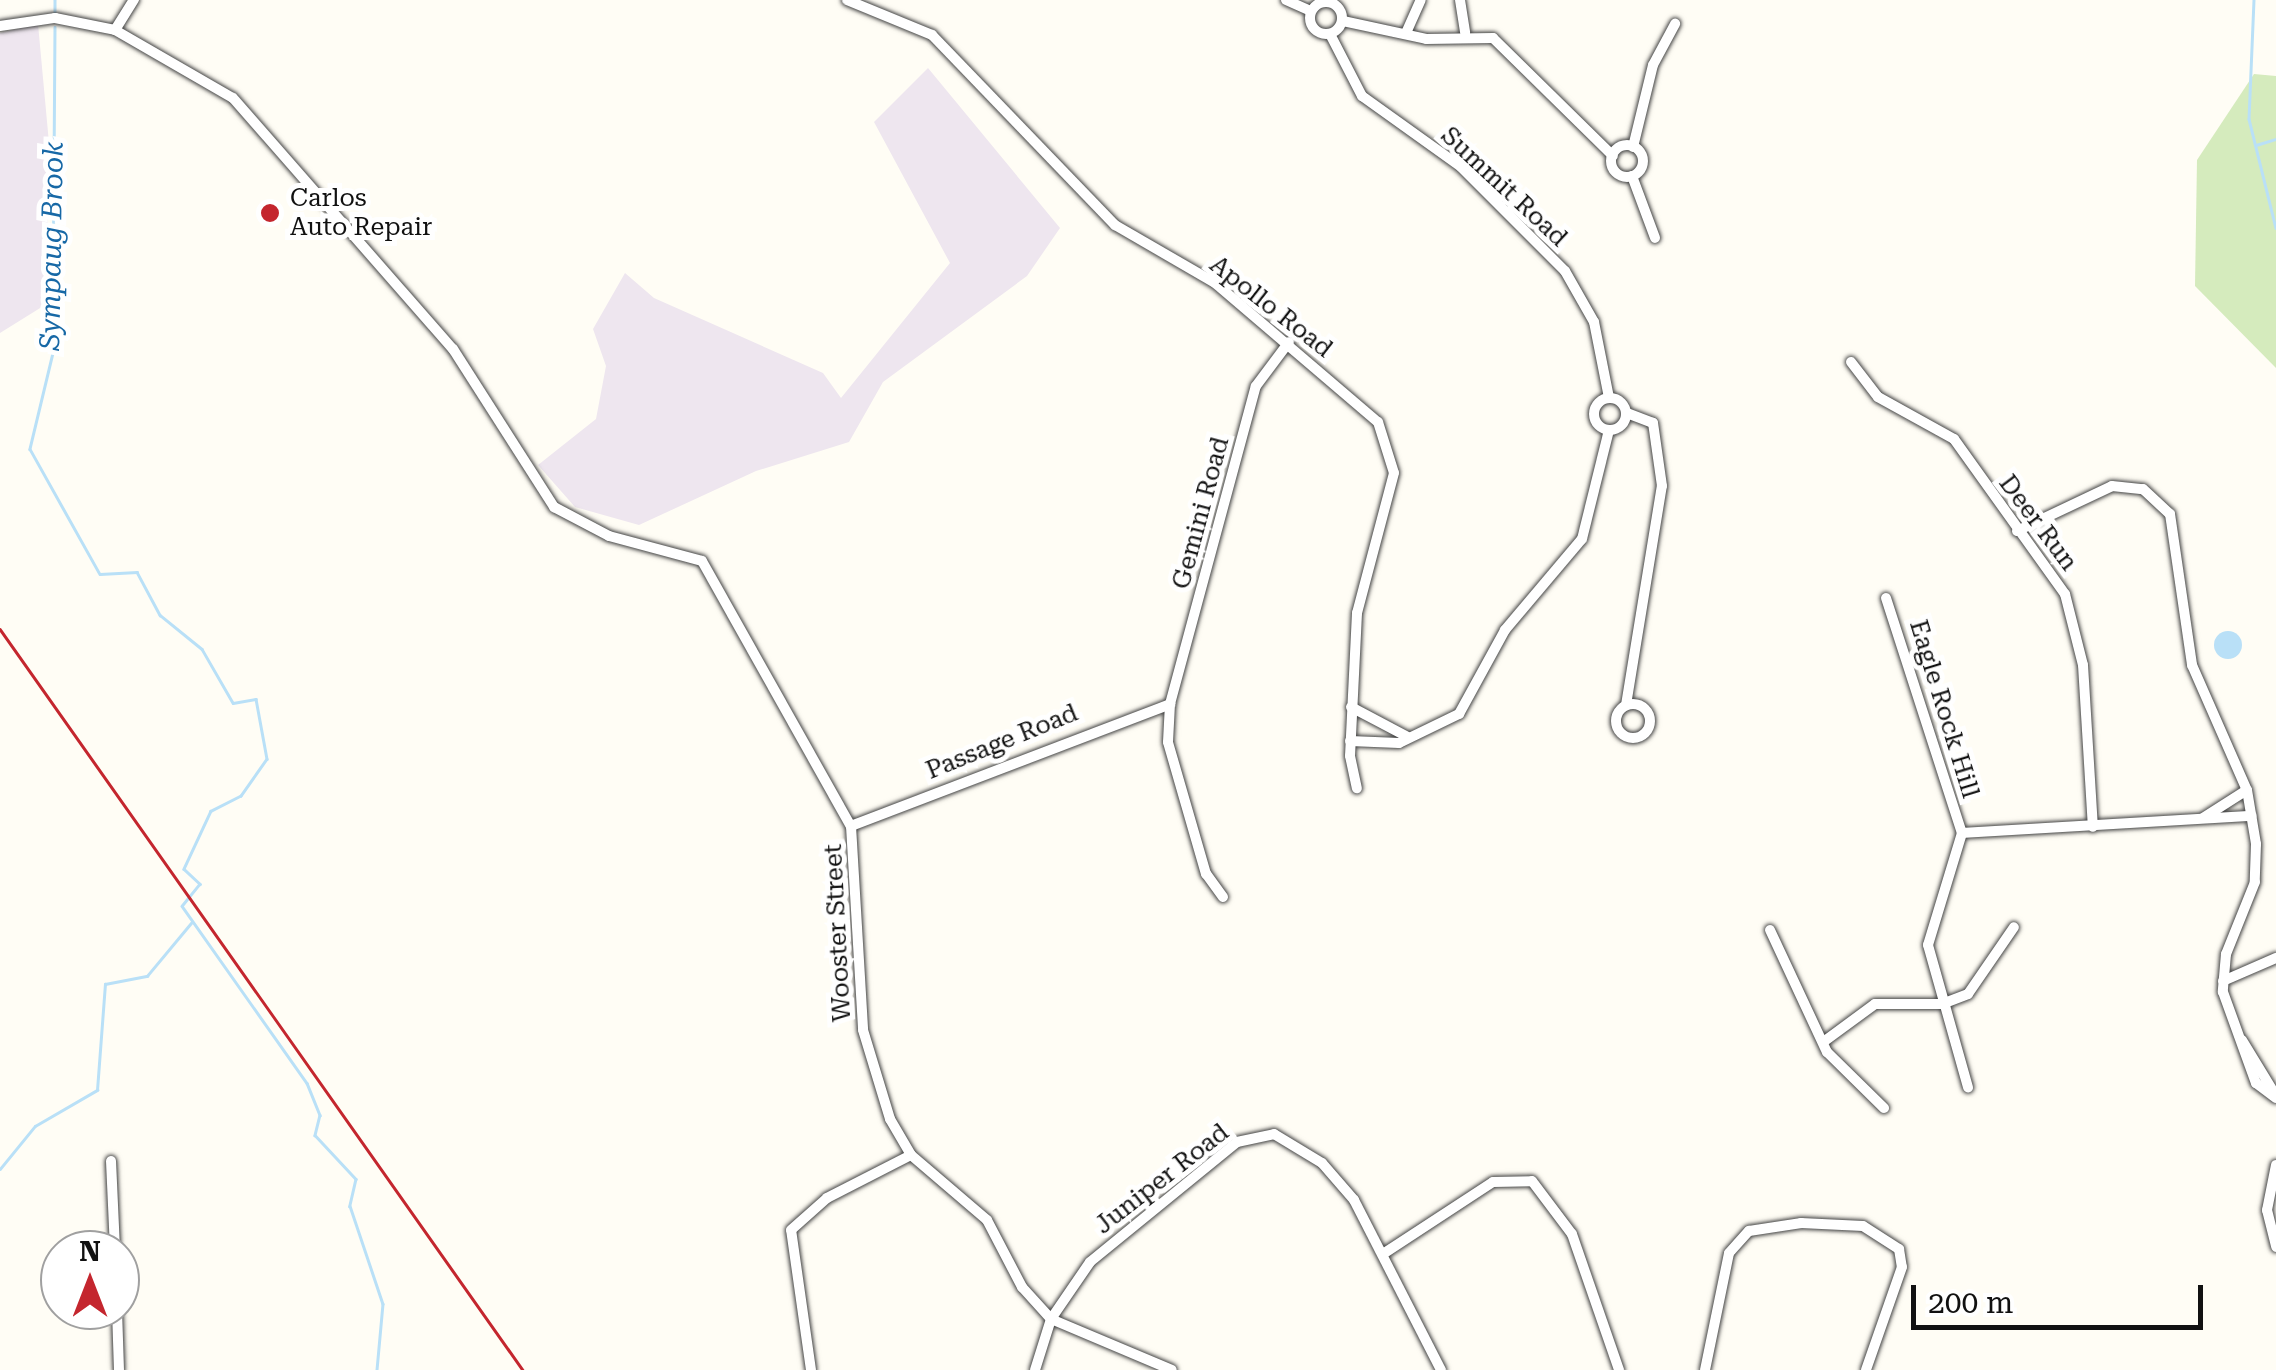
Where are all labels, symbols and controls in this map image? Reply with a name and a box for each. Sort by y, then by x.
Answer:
street label: Summit Road [1435,121,1573,253]
water label: Sympaug Brook [33,141,71,351]
place label: Carlos Auto Repair [290,184,432,243]
marker: Carlos Auto Repair [259,202,281,224]
street label: Apollo Road [1204,250,1338,364]
street label: Gemini Road [1166,434,1236,592]
street label: Deer Run [1992,469,2084,577]
street label: Eagle Rock Hill [1903,616,1985,802]
street label: Passage Road [922,698,1082,786]
street label: Wooster Street [818,843,858,1023]
street label: Juniper Road [1089,1117,1235,1241]
north arrow [40,1230,140,1330]
text: N [79,1235,101,1268]
scale bar [1916,1265,2208,1327]
text: 200 m [1928,1285,2013,1320]

